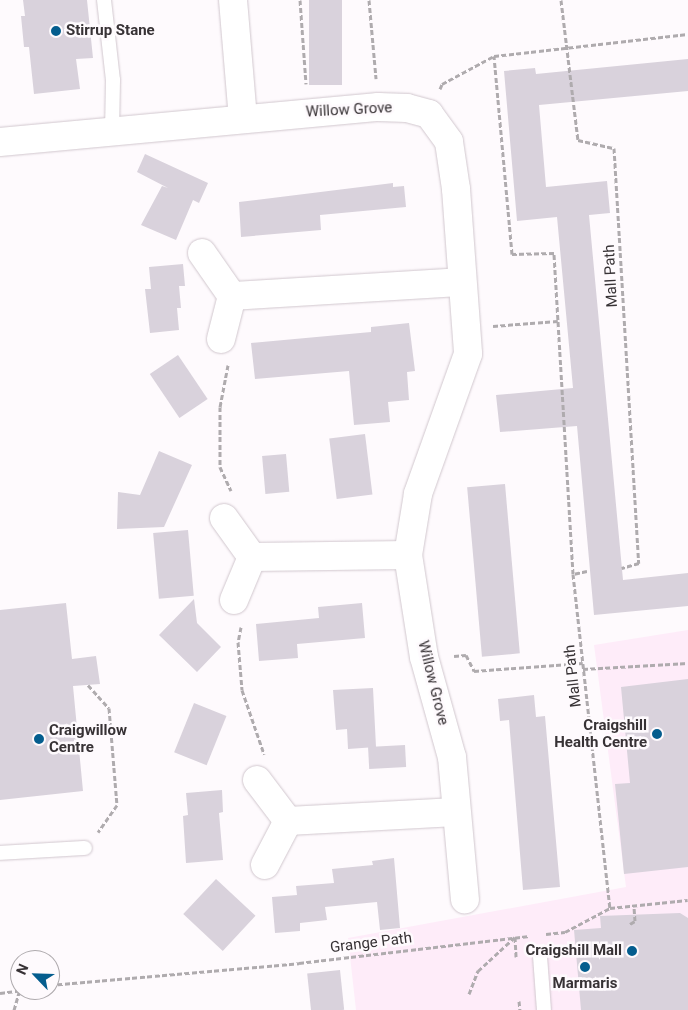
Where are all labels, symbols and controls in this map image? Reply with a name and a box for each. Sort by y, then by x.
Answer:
place label: Stirrup Stane [66,22,155,40]
marker: Stirrup Stane [50,25,62,37]
street label: Willow Grove [305,99,393,121]
street label: Mall Path [600,244,622,308]
street label: Willow Grove [414,639,452,727]
street label: Mall Path [561,644,585,708]
place label: Craigshill Health Centre [554,716,647,751]
place label: Craigwillow Centre [49,721,127,756]
marker: Craigshill Health Centre [651,728,663,740]
marker: Craigwillow Centre [33,733,45,745]
street label: Grange Path [329,929,413,957]
place label: Craigshill Mall [526,942,622,960]
marker: Craigshill Mall [626,945,638,957]
north arrow [10,950,60,1000]
marker: Marmaris [579,961,591,973]
text: N [13,962,32,977]
place label: Marmaris [553,975,617,993]

